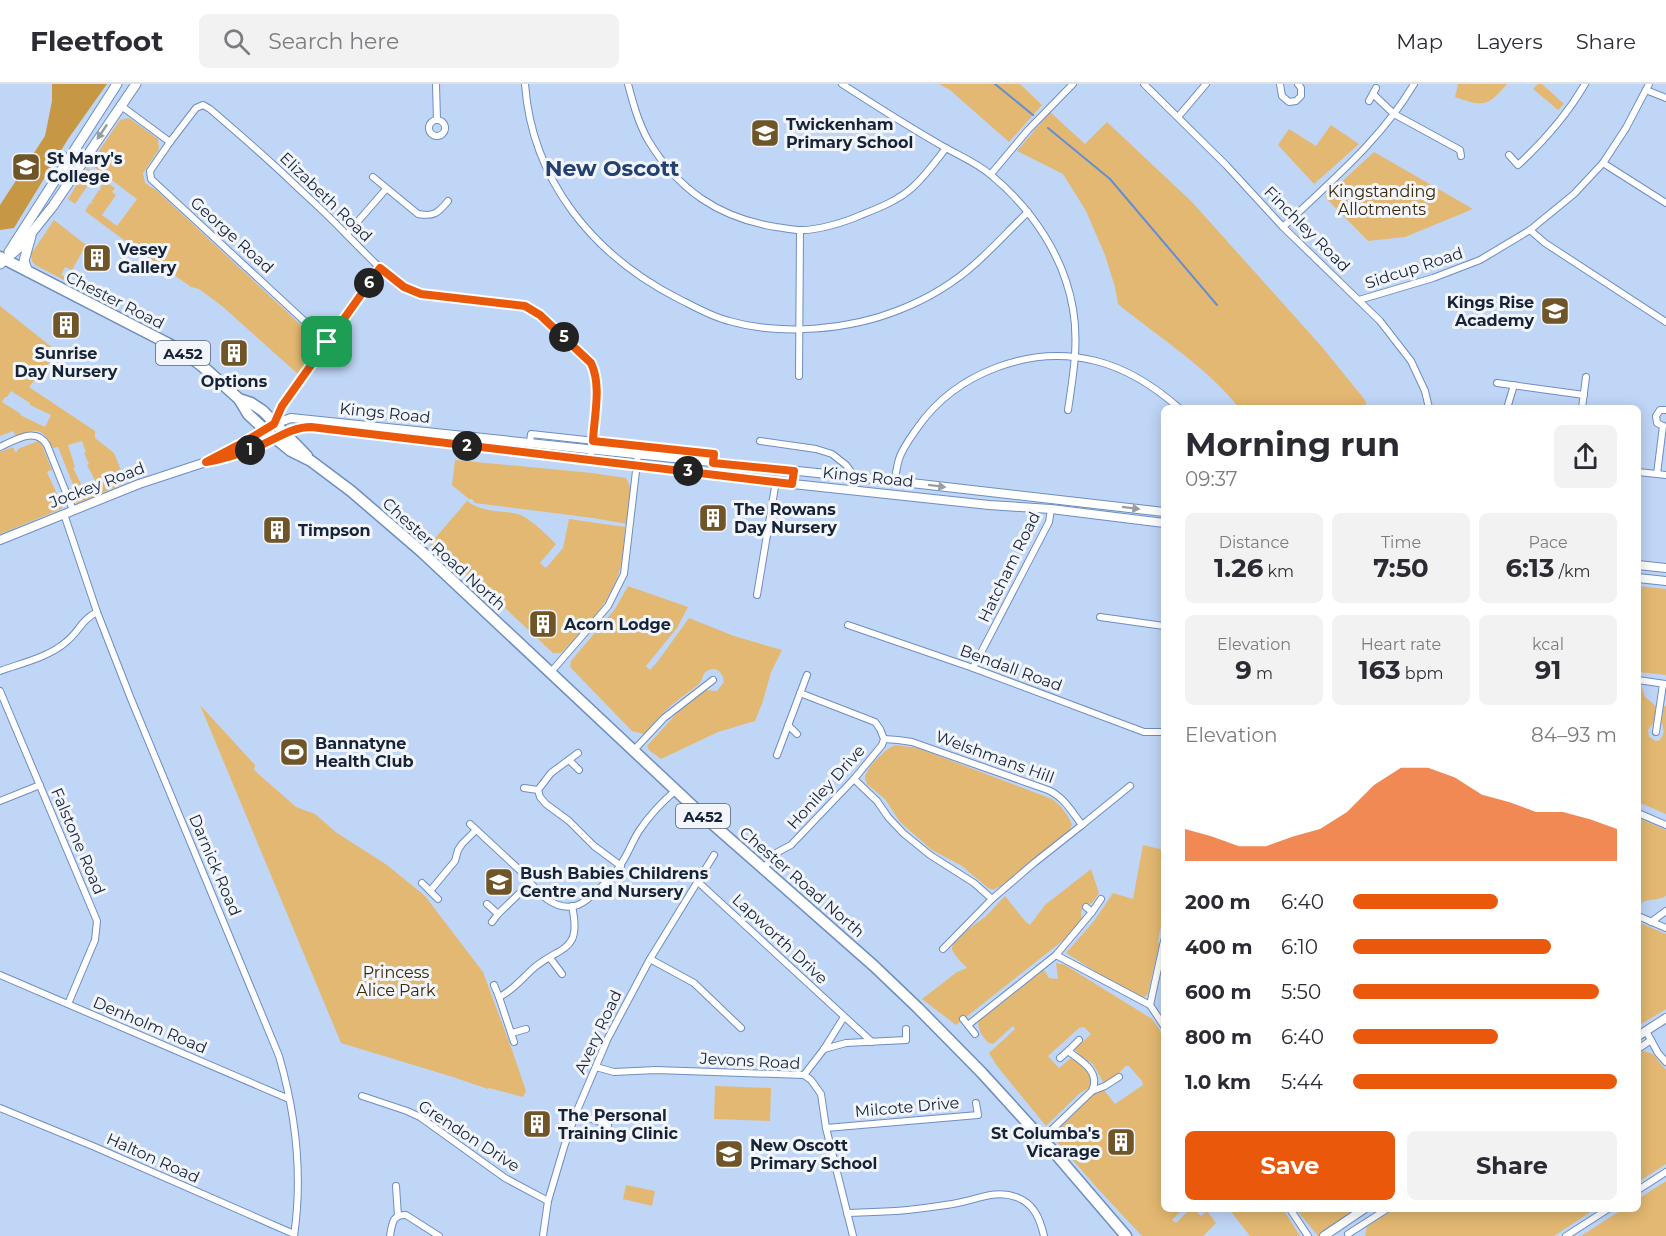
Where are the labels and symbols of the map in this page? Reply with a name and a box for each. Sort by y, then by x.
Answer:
place label: Twickenham Primary School [786,115,913,152]
school or university icon: Twickenham Primary School [749,117,781,149]
one-way arrow [97,124,108,140]
street label: Elizabeth Road [276,148,376,246]
place label: St Mary's College [47,149,123,186]
school or university icon: St Mary's College [10,151,42,183]
district label: New Oscott [545,155,680,182]
street label: Finchley Road [1260,182,1354,276]
park label: Kingstanding Allotments [1328,182,1436,219]
street label: George Road [187,193,277,277]
place label: Vesey Gallery [117,240,177,277]
building icon: Vesey Gallery [81,242,113,274]
street label: Sidcup Road [1363,243,1465,293]
street label: Chester Road [63,267,167,333]
pin: 6 [354,268,384,298]
place label: Kings Rise Academy [1447,293,1534,330]
school or university icon: Kings Rise Academy [1539,295,1571,327]
building icon: Sunrise Day Nursery [50,309,82,341]
pin [301,316,352,367]
pin: 5 [549,322,579,352]
building icon: Options [218,337,250,369]
road number: A452 [156,341,210,365]
place label: Sunrise Day Nursery [15,344,118,381]
place label: Options [201,372,268,391]
street label: Kings Road [339,399,431,427]
pin: 2 [452,431,482,461]
pin: 1 [235,435,265,465]
pin: 3 [673,456,703,486]
street label: Jockey Road [46,458,147,512]
street label: Kings Road [822,463,914,491]
one-way arrow [928,481,947,491]
street label: Chester Road North [379,494,509,614]
place label: The Rowans Day Nursery [734,500,837,537]
building icon: The Rowans Day Nursery [697,502,729,534]
one-way arrow [1122,503,1141,513]
street label: Hatcham Road [974,509,1044,625]
building icon: Timpson [261,514,293,546]
place label: Timpson [298,521,371,540]
building icon: Acorn Lodge [527,608,559,640]
place label: Acorn Lodge [563,615,671,634]
street label: Bendall Road [957,641,1065,695]
street label: Welshmans Hill [933,727,1057,787]
place label: Bannatyne Health Club [315,734,413,771]
sports icon: Bannatyne Health Club [278,736,310,768]
street label: Honiley Drive [783,741,869,833]
street label: Falstone Road [47,785,109,897]
road number: A452 [676,804,730,828]
street label: Darnick Road [185,811,245,919]
street label: Chester Road North [736,823,868,941]
place label: Bush Babies Childrens Centre and Nursery [520,864,709,901]
school or university icon: Bush Babies Childrens Centre and Nursery [483,866,515,898]
street label: Lapworth Drive [728,890,832,988]
park label: Princess Alice Park [356,963,436,1000]
street label: Avery Road [570,987,626,1077]
street label: Denholm Road [90,992,210,1058]
street label: Jevons Road [698,1049,801,1073]
street label: Milcote Drive [854,1093,960,1121]
street label: Grendon Drive [415,1096,523,1176]
place label: The Personal Training Clinic [558,1106,678,1143]
building icon: The Personal Training Clinic [521,1108,553,1140]
place label: St Columba's Vicarage [991,1124,1100,1161]
building icon: St Columba's Vicarage [1105,1126,1137,1158]
street label: Halton Road [104,1129,202,1187]
place label: New Oscott Primary School [750,1136,877,1173]
school or university icon: New Oscott Primary School [713,1138,745,1170]

